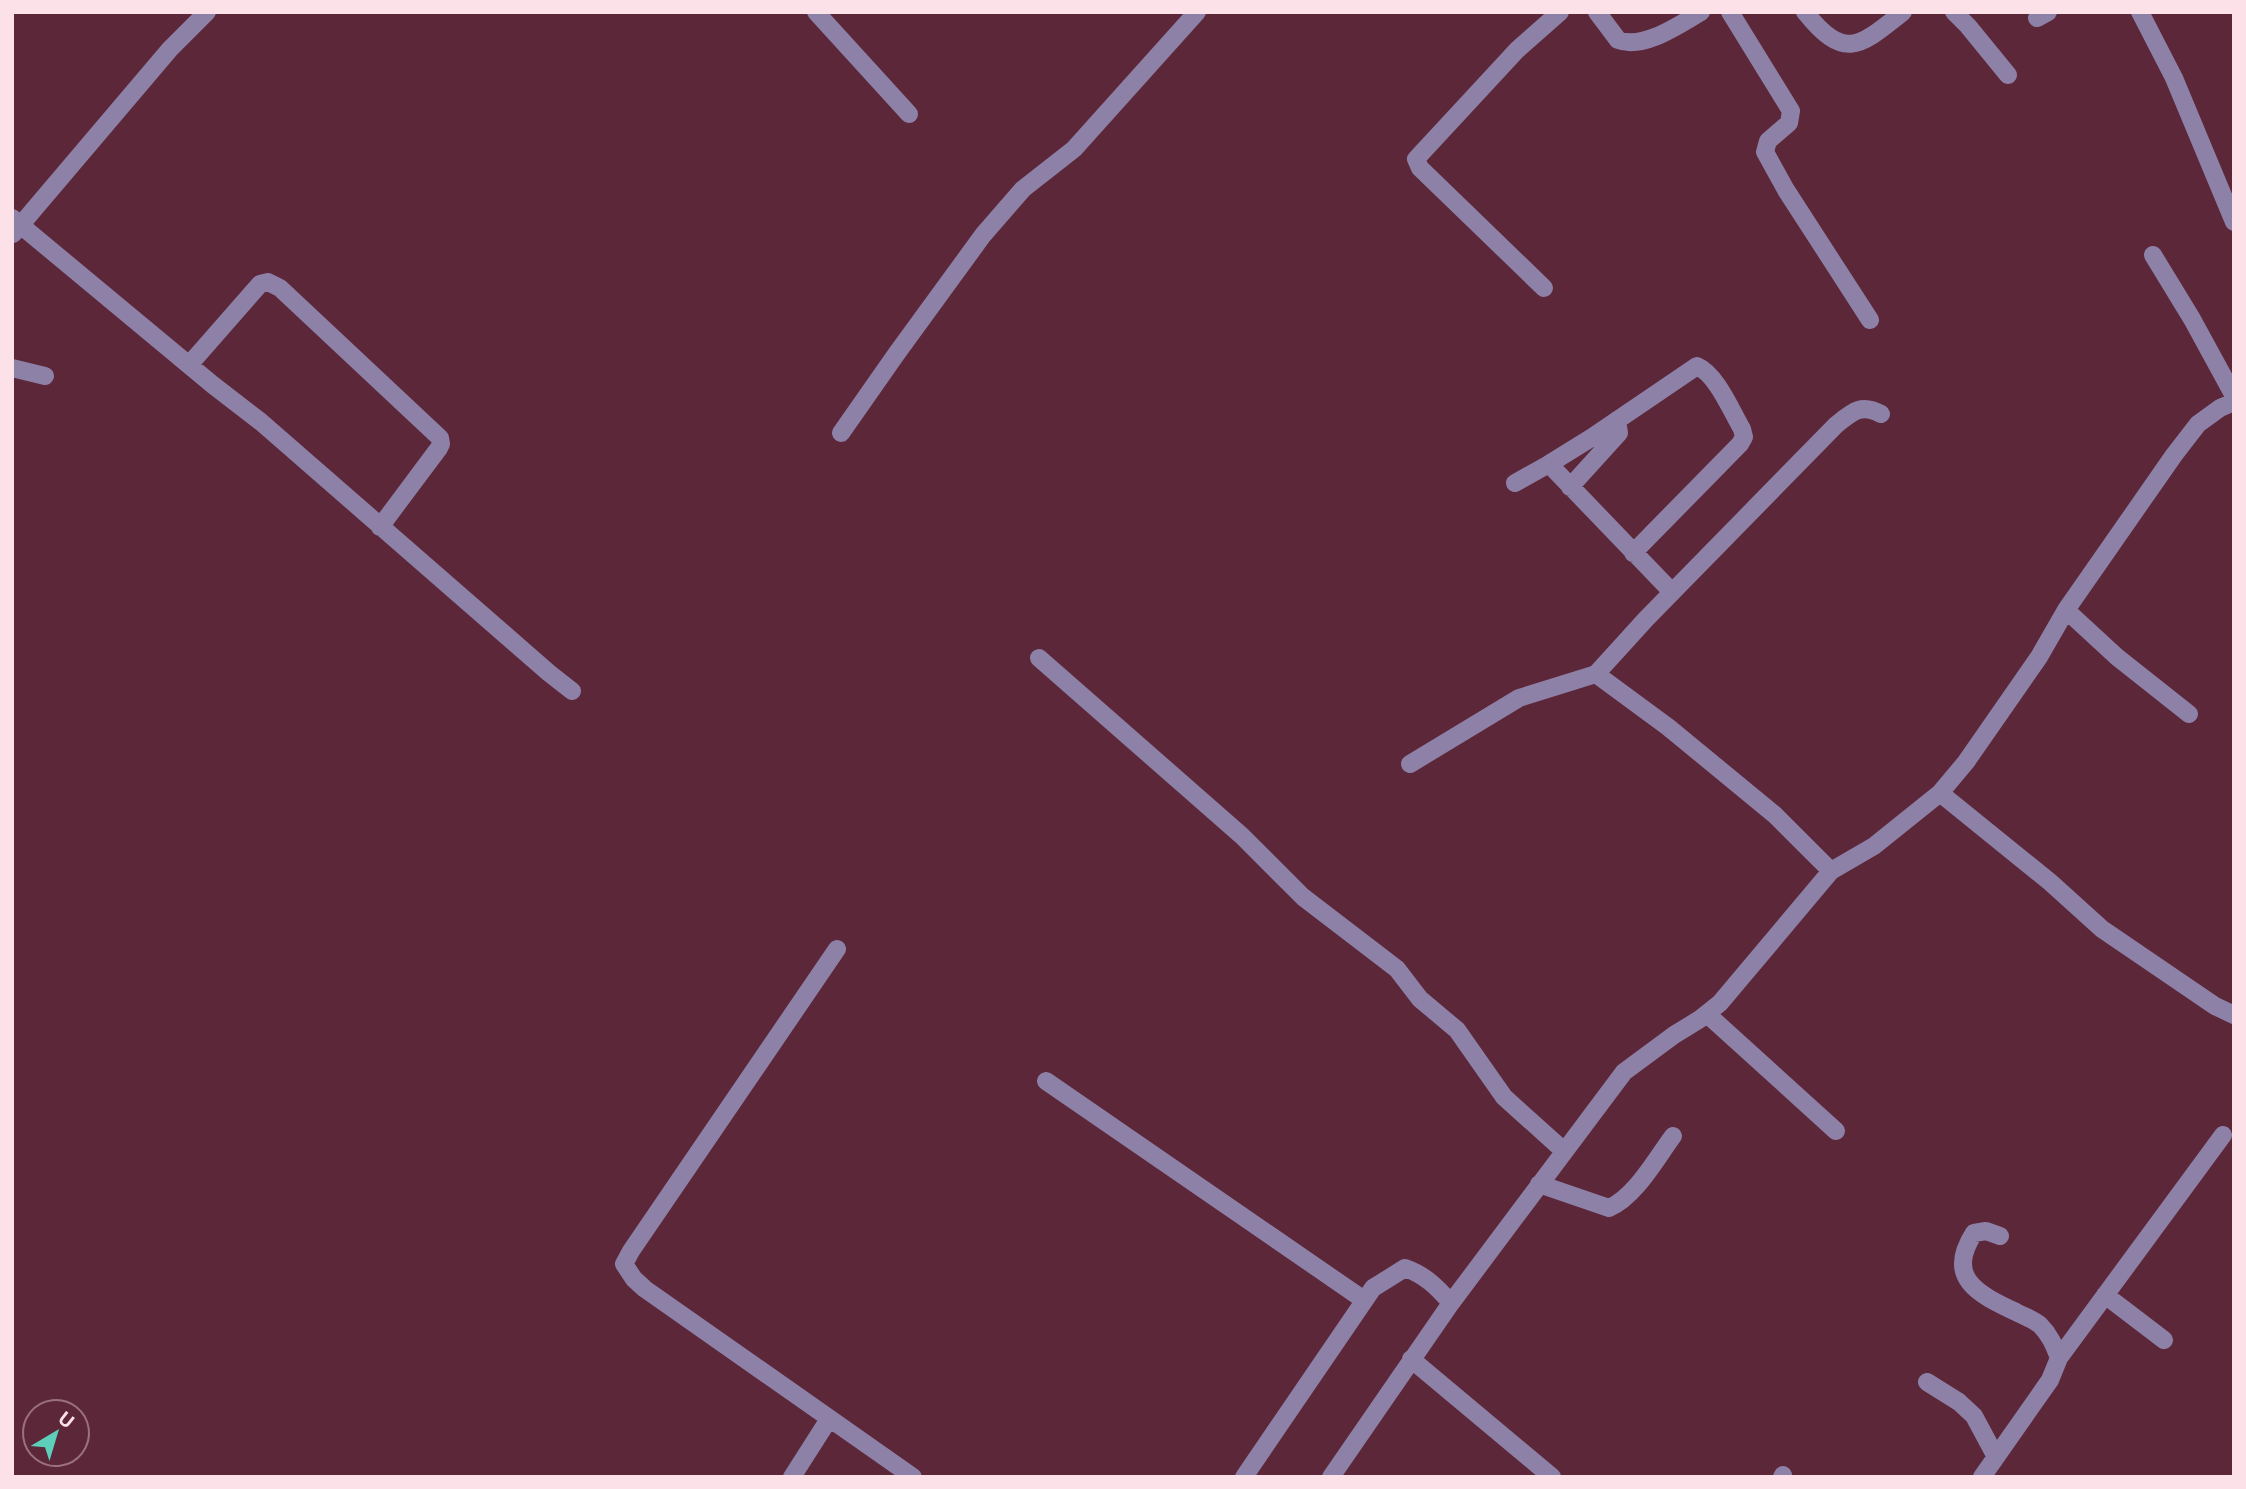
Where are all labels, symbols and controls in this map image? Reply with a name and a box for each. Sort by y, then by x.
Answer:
north arrow [21,1398,91,1468]
text: U [53,1405,80,1434]

